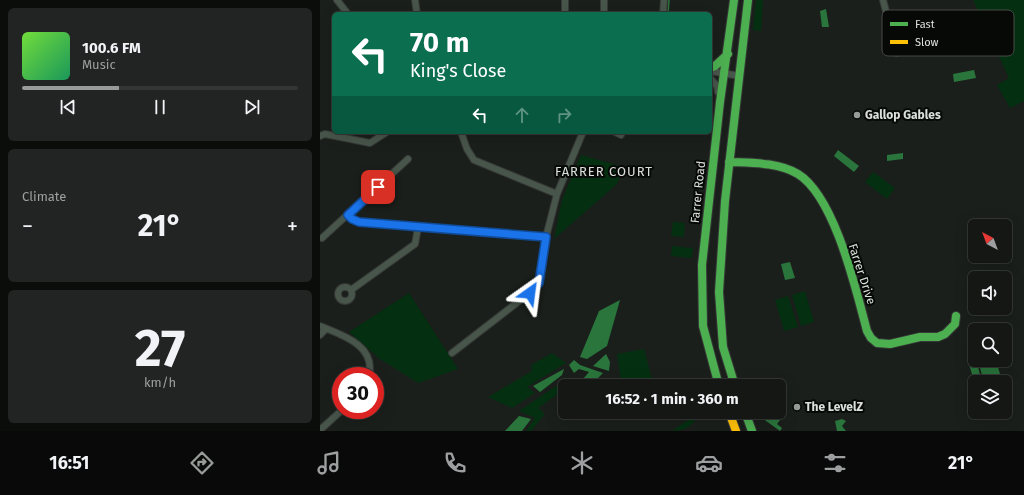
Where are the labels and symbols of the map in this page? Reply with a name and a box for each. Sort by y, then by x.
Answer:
legend [882,10,1014,56]
text: Fast [915,18,935,31]
text: Slow [915,36,939,49]
place label: Gallop Gables [865,108,941,122]
marker: Gallop Gables [852,110,862,120]
street label: Farrer Road [688,160,708,224]
district label: FARRER COURT [555,164,653,179]
pin [361,170,395,204]
north arrow [968,219,1012,263]
street label: Farrer Drive [846,242,878,306]
position arrow [509,272,551,314]
speed limit sign: 30 [332,367,384,419]
place label: The LevelZ [805,400,864,414]
marker: The LevelZ [792,402,802,412]

